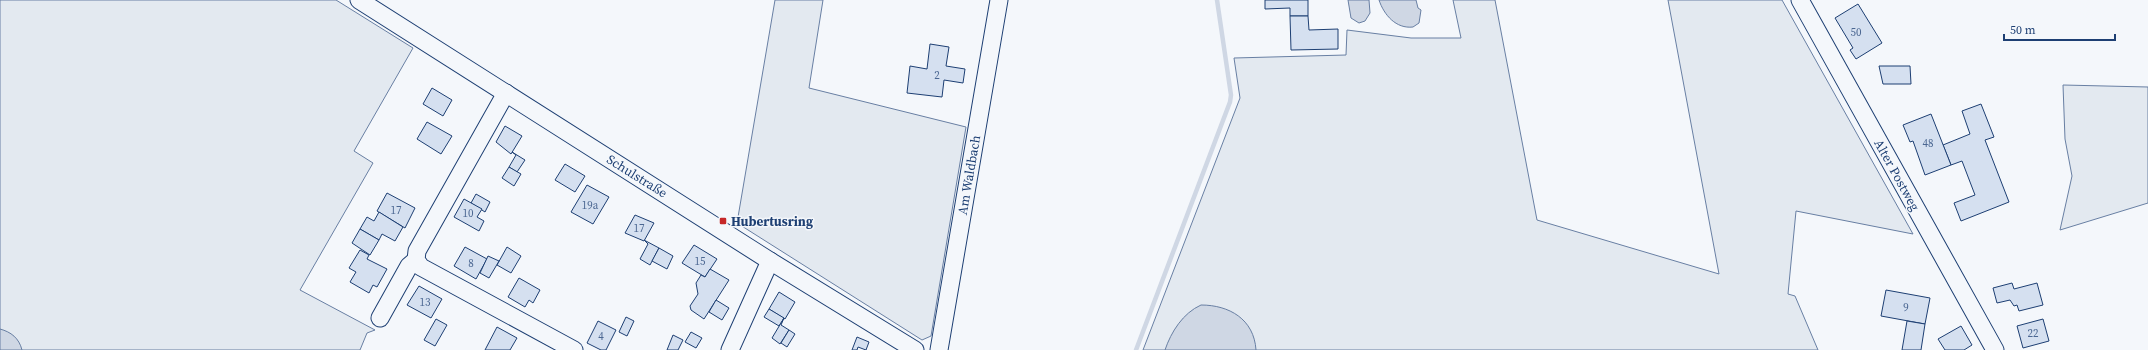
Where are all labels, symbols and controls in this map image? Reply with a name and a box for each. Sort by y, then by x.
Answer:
scale bar [2004,16,2115,42]
text: 50 m [2010,22,2036,38]
house number: 50 [1851,25,1862,40]
house number: 2 [934,68,940,83]
street label: Am Waldbach [954,134,984,216]
street label: Alter Postweg [1870,136,1924,214]
house number: 48 [1923,136,1934,151]
street label: Schulstraße [604,151,671,201]
house number: 19a [582,198,599,213]
house number: 17 [391,203,402,218]
house number: 10 [463,206,474,221]
place label: Hubertusring [731,213,813,230]
marker: Hubertusring [718,216,728,226]
house number: 17 [634,221,645,236]
house number: 15 [695,254,706,269]
house number: 8 [468,256,474,271]
house number: 13 [420,295,431,310]
house number: 9 [1903,300,1909,315]
house number: 22 [2028,326,2039,341]
house number: 4 [598,329,604,344]

